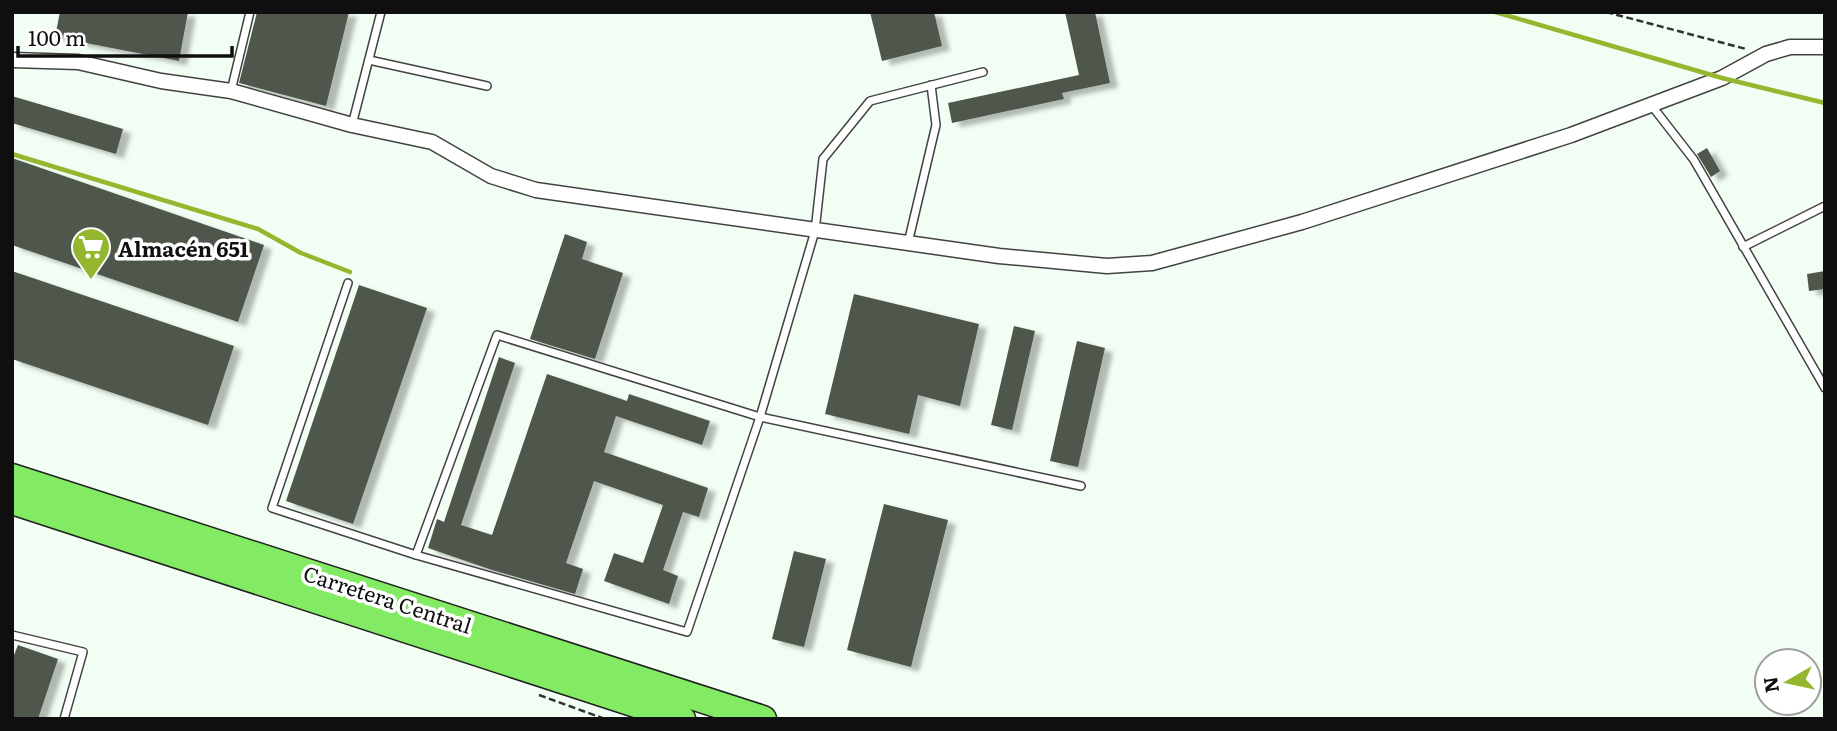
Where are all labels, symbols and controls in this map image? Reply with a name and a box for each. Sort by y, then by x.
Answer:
scale bar [18,14,231,58]
text: 100 m [28,21,85,52]
supermarket icon: Almacén 651 [70,226,112,281]
place label: Almacén 651 [118,232,249,263]
street label: Carretera Central [300,556,476,640]
north arrow [1753,647,1823,717]
text: N [1755,675,1785,695]

